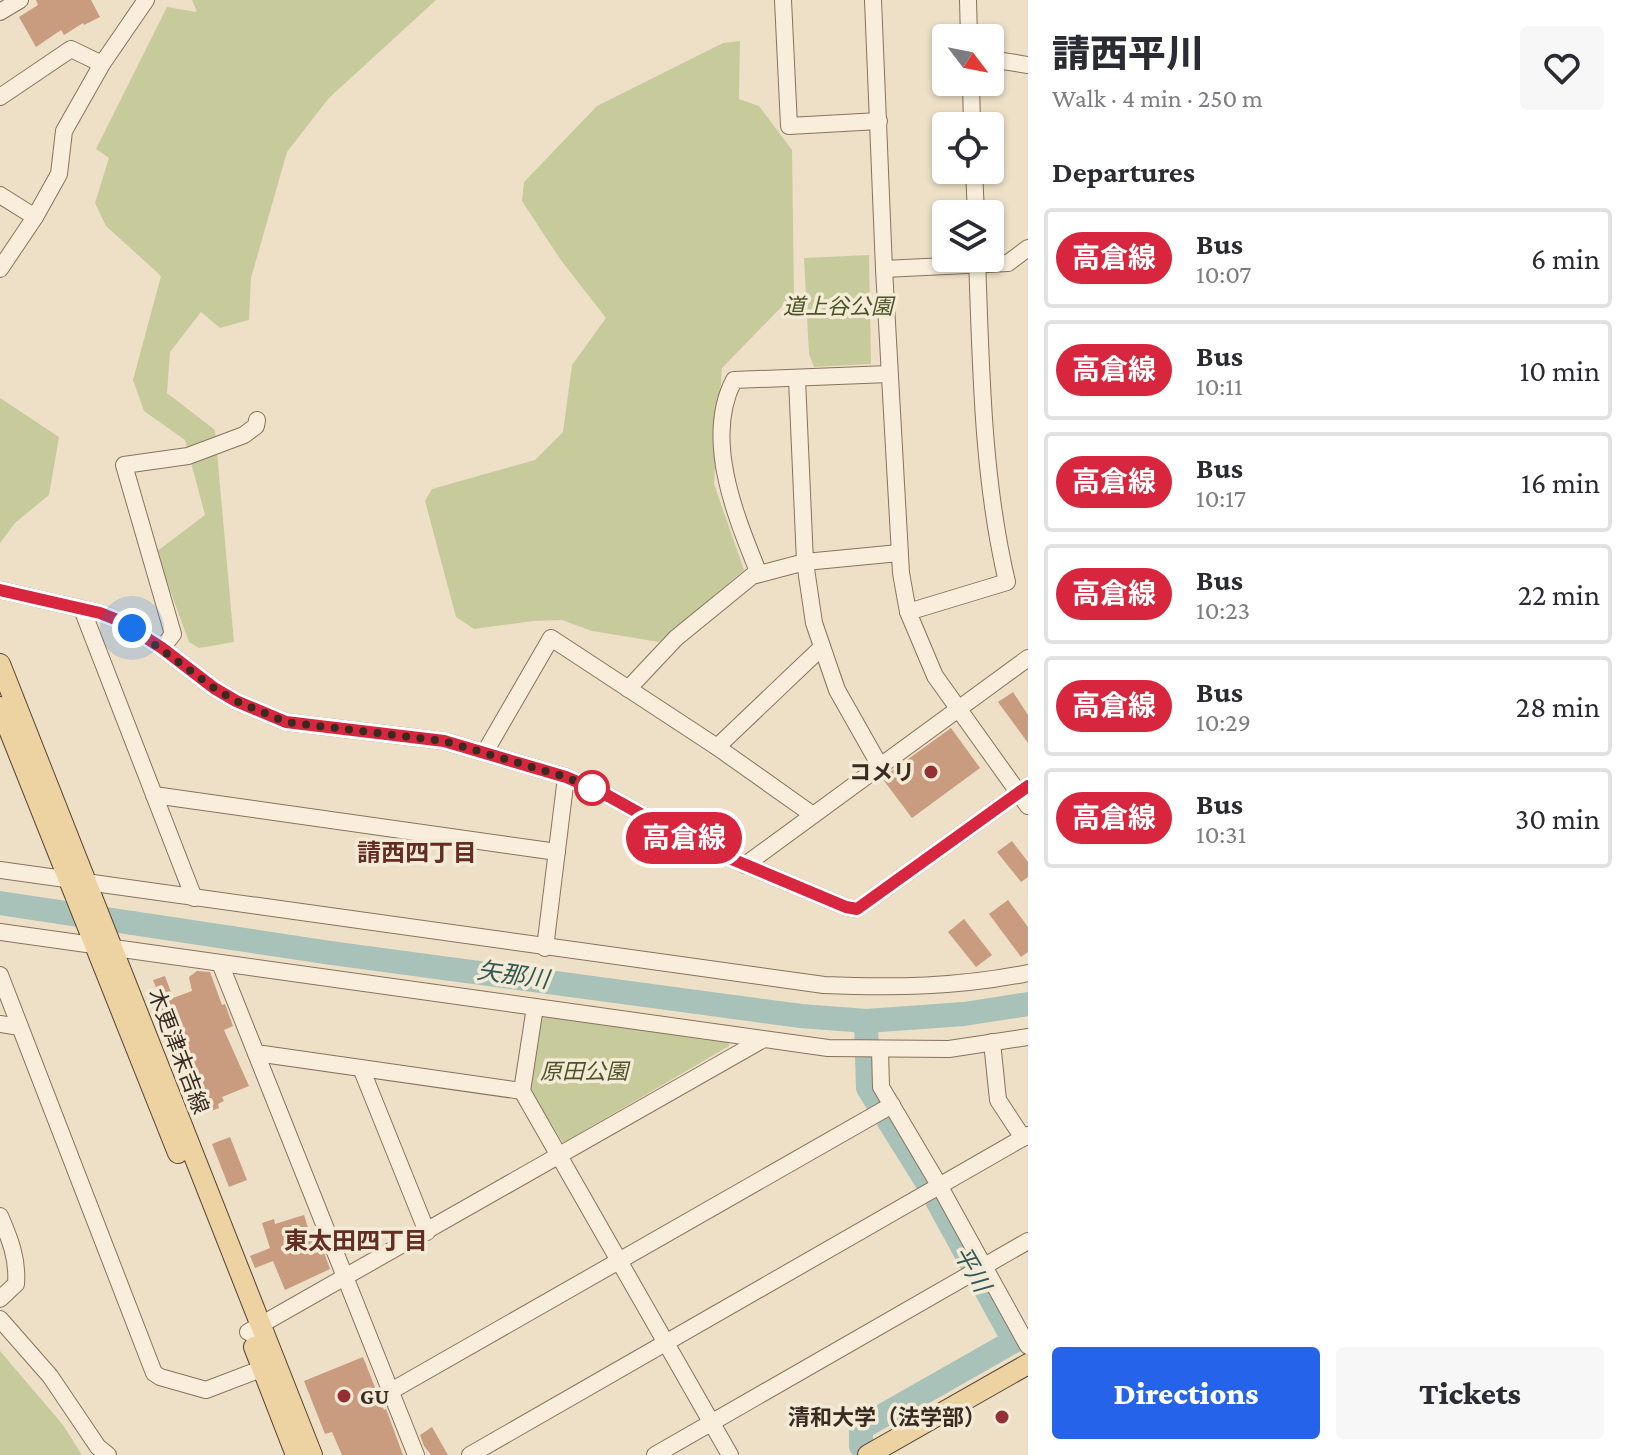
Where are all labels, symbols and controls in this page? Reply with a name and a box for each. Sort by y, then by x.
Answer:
north arrow [932,24,1004,96]
map controls [932,24,1004,272]
button: heart [1520,26,1604,110]
text: 請西平川 [1052,33,1204,75]
text: Walk · 4 min · 250 m [1052,84,1263,113]
button: locate [932,112,1004,184]
text: Departures [1052,155,1195,188]
button: layers [932,200,1004,272]
text: Bus [1196,227,1243,260]
text: 高倉線 [1072,242,1156,273]
text: 6 min [1531,242,1600,275]
text: 10:07 [1196,260,1251,289]
park label: 道上谷公園 [783,294,896,319]
text: Bus [1196,339,1243,372]
text: 高倉線 [1072,354,1156,385]
text: 10 min [1519,354,1600,387]
text: 10:11 [1196,372,1243,401]
text: Bus [1196,451,1243,484]
text: 高倉線 [1072,466,1156,497]
text: 16 min [1521,466,1600,499]
text: 10:17 [1196,484,1246,513]
text: Bus [1196,563,1243,596]
text: 高倉線 [1072,578,1156,609]
text: 22 min [1518,578,1600,611]
text: 10:23 [1196,596,1250,625]
your location [112,608,152,648]
text: Bus [1196,675,1243,708]
text: 高倉線 [1072,690,1156,721]
text: 28 min [1516,690,1600,723]
text: 10:29 [1196,708,1251,737]
place label: コメリ [849,760,915,785]
marker: コメリ [922,763,940,781]
unlabelled marker [575,771,609,805]
text: Bus [1196,787,1243,820]
text: 高倉線 [1072,802,1156,833]
text: 30 min [1515,802,1600,835]
line badge: 高倉線 [638,812,730,864]
text: 10:31 [1196,820,1246,849]
text: 高倉線 [642,822,726,853]
district label: 請西四丁目 [357,839,477,866]
water label: 矢那川 [476,956,554,993]
street label: 木更津末吉線 [143,985,214,1117]
park label: 原田公園 [540,1059,631,1084]
district label: 東太田四丁目 [284,1227,428,1254]
water label: 平川 [949,1241,998,1299]
button: Directions [1052,1347,1320,1439]
button: Tickets [1336,1347,1604,1439]
place label: GU [360,1384,389,1409]
marker: GU [335,1387,353,1405]
place label: 清和大学（法学部） [788,1405,986,1430]
marker: 清和大学（法学部） [993,1408,1011,1426]

